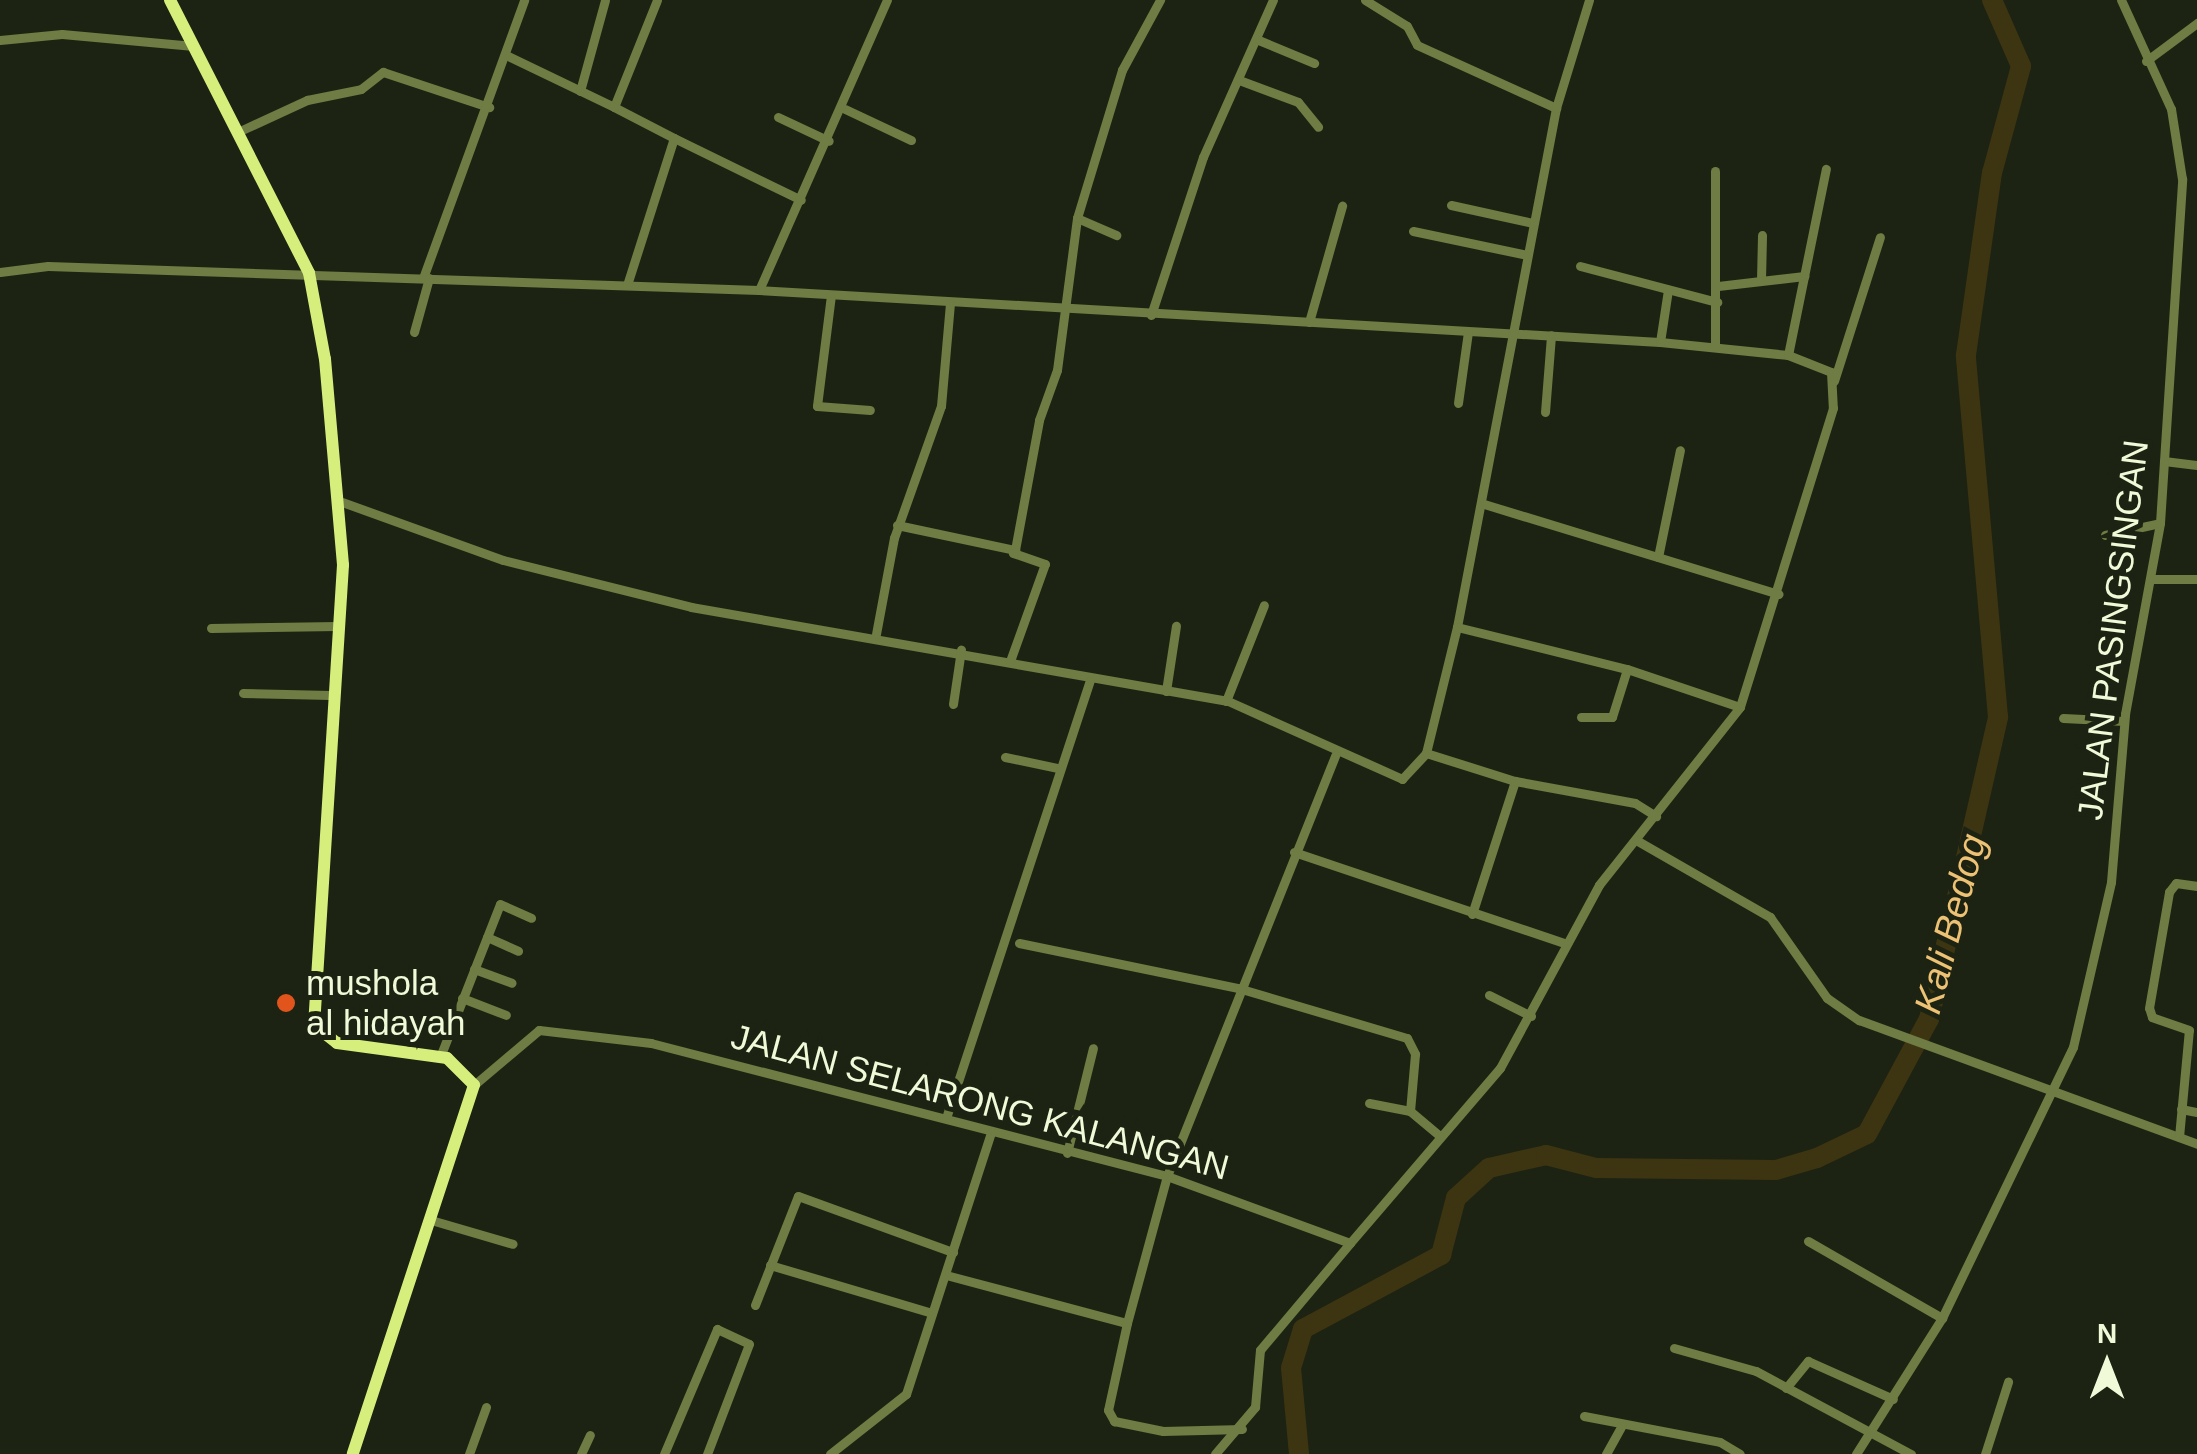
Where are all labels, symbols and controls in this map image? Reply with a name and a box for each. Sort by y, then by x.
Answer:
street label: JALAN PASINGSINGAN [2069,438,2157,822]
water label: Kali Bedog [1905,829,1997,1019]
place label: mushola al hidayah [306,962,466,1044]
marker: mushola al hidayah [275,992,297,1014]
street label: JALAN SELARONG KALANGAN [727,1015,1233,1189]
north arrow [2057,1314,2157,1414]
text: N [2097,1318,2117,1349]

